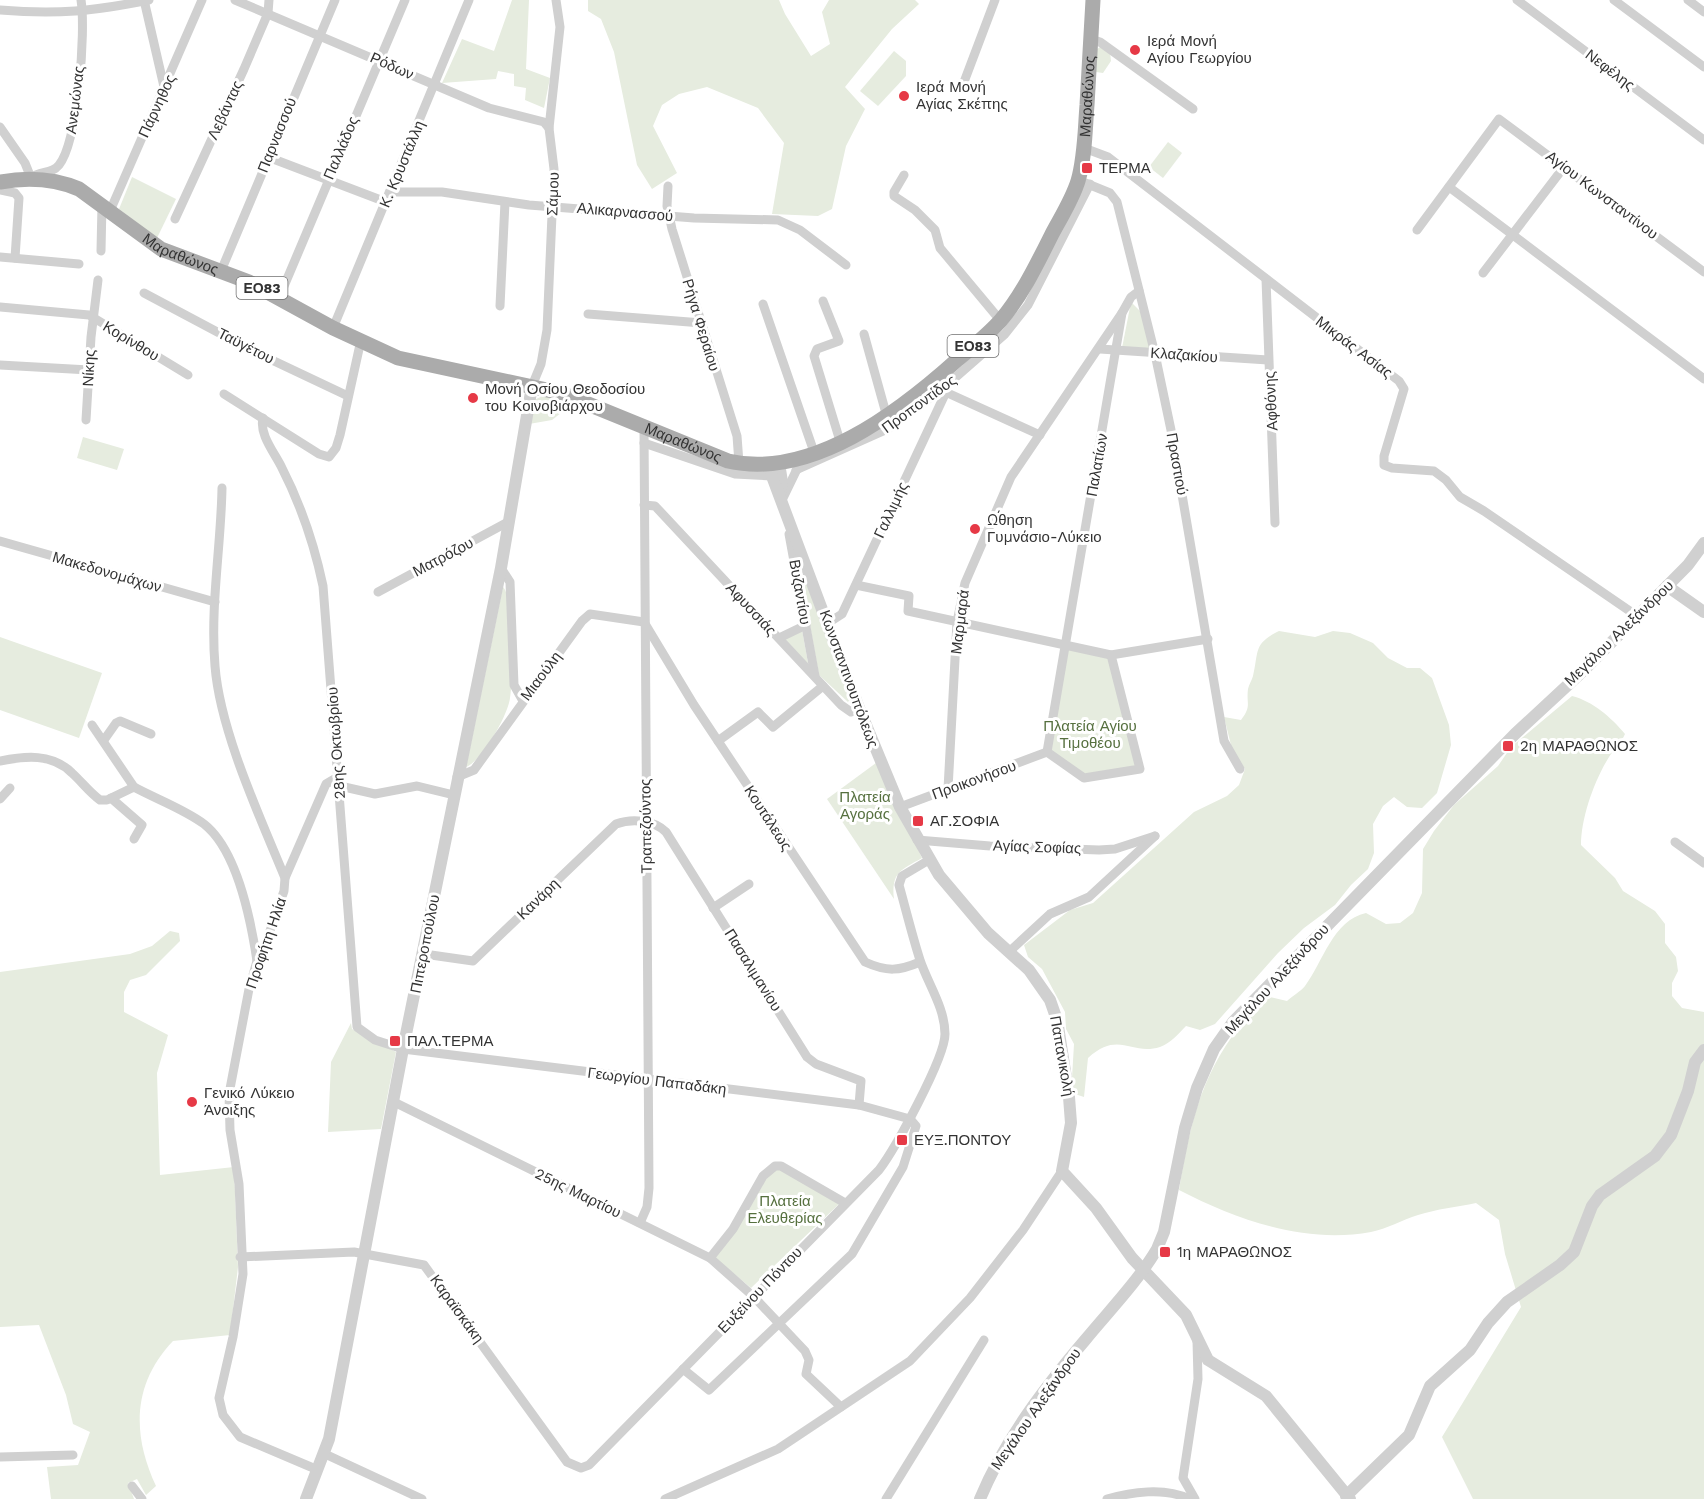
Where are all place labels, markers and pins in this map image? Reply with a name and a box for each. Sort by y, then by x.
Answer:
place label: Ιερά Μονή Αγίου Γεωργίου [1147,32,1252,67]
marker: Ιερά Μονή Αγίου Γεωργίου [1128,43,1142,57]
place label: Ιερά Μονή Αγίας Σκέπης [916,78,1008,113]
marker: Ιερά Μονή Αγίας Σκέπης [897,89,911,103]
place label: ΤΕΡΜΑ [1099,159,1151,177]
marker: ΤΕΡΜΑ [1080,161,1094,175]
place label: Μονή Οσίου Θεοδοσίου του Κοινοβιάρχου [485,380,645,415]
marker: Μονή Οσίου Θεοδοσίου του Κοινοβιάρχου [466,391,480,405]
place label: Ώθηση Γυμνάσιο-Λύκειο [987,510,1102,546]
marker: Ώθηση Γυμνάσιο-Λύκειο [968,522,982,536]
place label: 2η ΜΑΡΑΘΩΝΟΣ [1520,737,1638,755]
marker: 2η ΜΑΡΑΘΩΝΟΣ [1501,739,1515,753]
place label: ΑΓ.ΣΟΦΙΑ [930,812,999,830]
marker: ΑΓ.ΣΟΦΙΑ [911,814,925,828]
place label: ΠΑΛ.ΤΕΡΜΑ [407,1032,494,1050]
marker: ΠΑΛ.ΤΕΡΜΑ [388,1034,402,1048]
place label: Γενικό Λύκειο Άνοιξης [204,1084,295,1119]
marker: Γενικό Λύκειο Άνοιξης [185,1095,199,1109]
place label: ΕΥΞ.ΠΟΝΤΟΥ [914,1131,1011,1149]
marker: ΕΥΞ.ΠΟΝΤΟΥ [895,1133,909,1147]
place label: 1η ΜΑΡΑΘΩΝΟΣ [1177,1243,1292,1261]
marker: 1η ΜΑΡΑΘΩΝΟΣ [1158,1245,1172,1259]

